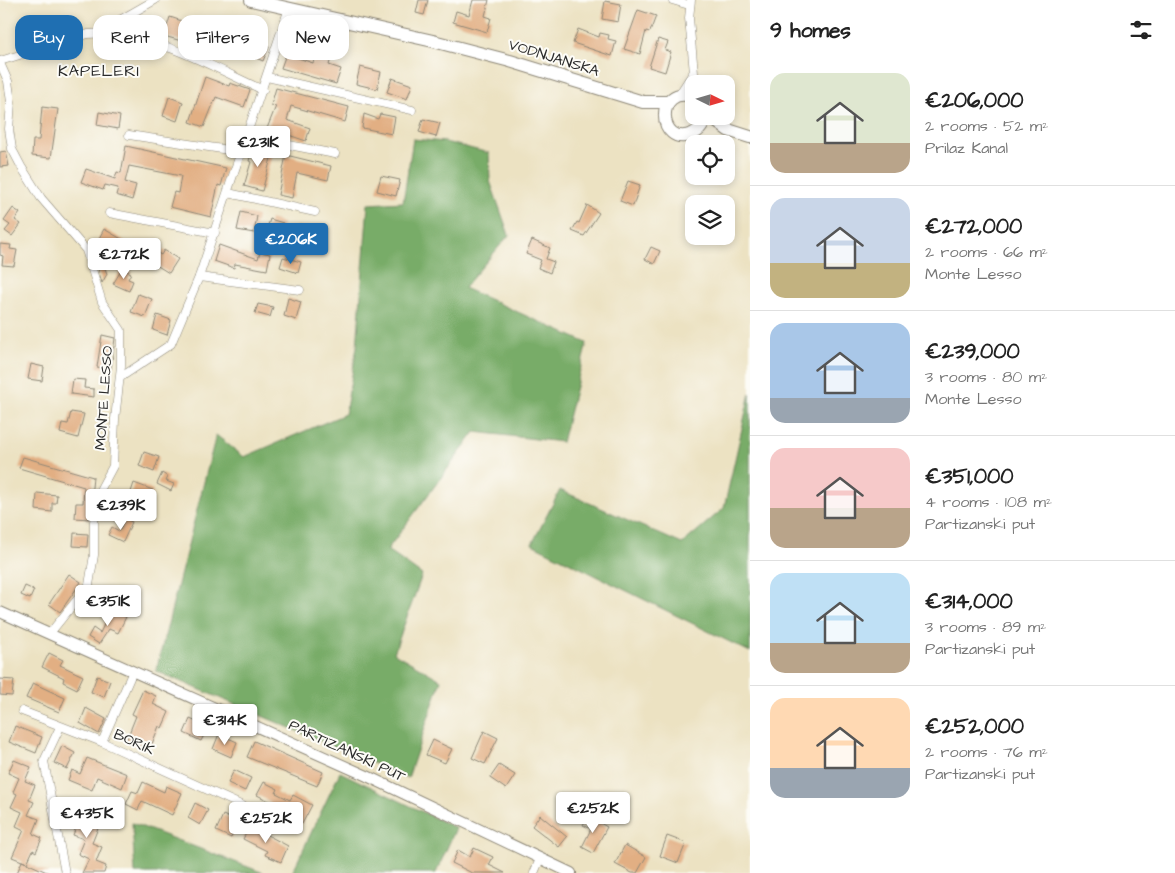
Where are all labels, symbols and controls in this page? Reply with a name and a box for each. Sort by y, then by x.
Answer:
chip: Buy [15,15,83,60]
chip: Rent [93,15,168,60]
chip: Filters [178,15,268,60]
chip: New [278,15,349,60]
text: 9 homes [770,16,851,45]
icon: filters [1127,16,1155,44]
street label: VODNJANSKA [506,34,602,82]
district label: KAPELERI [58,60,140,82]
north arrow [685,75,735,125]
map controls [685,75,735,245]
text: €206,000 [925,86,1024,115]
icon: home [810,93,870,153]
text: 2 rooms · 52 m² [925,115,1048,137]
pin: €231K [223,126,293,168]
text: €231K [237,131,279,153]
button: locate [685,135,735,185]
text: Prilaz Kanal [925,137,1008,159]
button: layers [685,195,735,245]
text: €272,000 [925,212,1022,241]
icon: home [810,218,870,278]
pin: €206K [256,222,326,265]
text: €206K [265,228,317,250]
pin: €272K [89,238,159,280]
text: 2 rooms · 66 m² [925,241,1048,263]
text: €272K [99,243,149,265]
text: Monte Lesso [925,263,1022,285]
text: €239,000 [925,337,1020,366]
icon: home [810,343,870,403]
street label: MONTE LESSO [90,345,118,451]
text: 3 rooms · 80 m² [925,366,1047,388]
text: Monte Lesso [925,388,1022,410]
text: €351,000 [925,462,1013,491]
icon: home [810,468,870,528]
pin: €239K [86,488,156,531]
text: 4 rooms · 108 m² [925,491,1052,513]
text: €239K [97,494,145,516]
text: Partizanski put [925,513,1035,535]
pin: €351K [73,584,143,627]
text: €314,000 [925,587,1013,616]
text: €351K [86,590,130,612]
icon: home [810,593,870,653]
text: 3 rooms · 89 m² [925,616,1046,638]
text: Partizanski put [925,638,1035,660]
pin: €314K [190,704,260,746]
text: €314K [203,709,247,731]
text: €252,000 [925,712,1024,741]
street label: PARTIZANSKI PUT [285,715,409,788]
icon: home [810,718,870,778]
street label: BORIK [110,724,158,760]
text: 2 rooms · 76 m² [925,741,1048,763]
text: Partizanski put [925,763,1035,785]
pin: €252K [558,792,628,834]
pin: €435K [52,796,122,839]
text: €252K [567,797,619,819]
text: €435K [61,802,113,824]
pin: €252K [231,802,301,844]
text: €252K [240,807,292,829]

